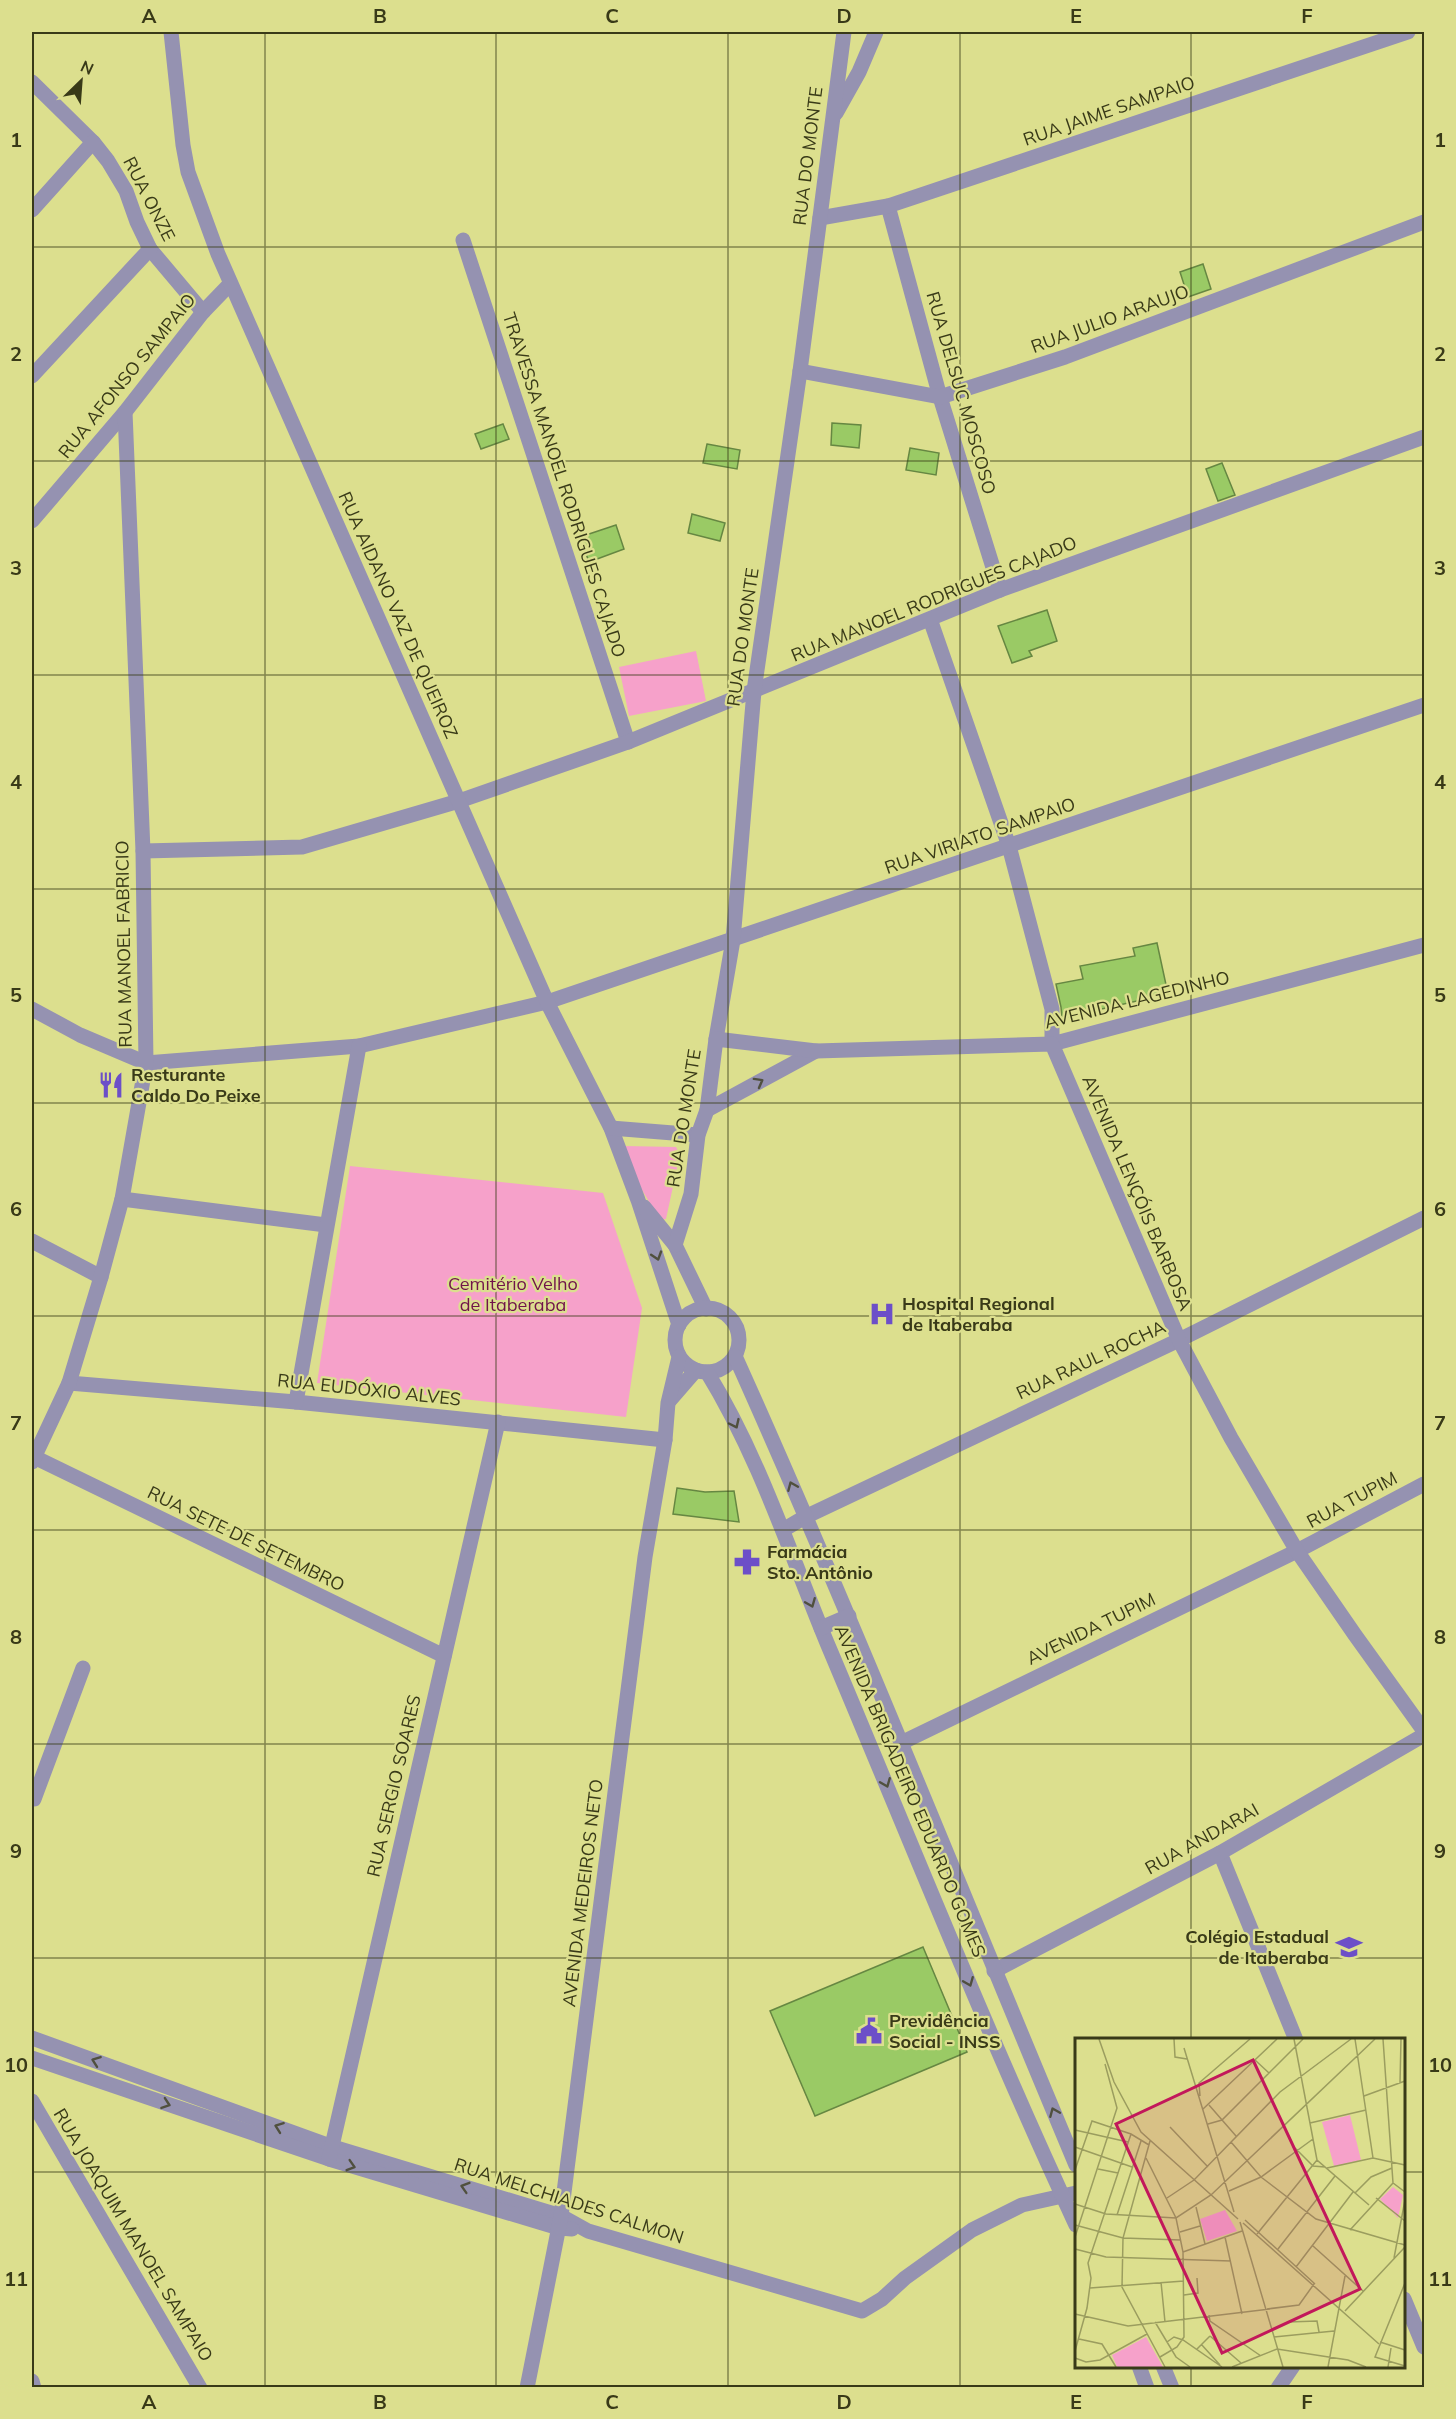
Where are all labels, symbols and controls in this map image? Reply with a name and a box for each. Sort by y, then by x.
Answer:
text: A [142,3,157,28]
text: B [373,3,387,28]
text: C [605,3,619,28]
text: D [836,3,852,28]
text: E [1070,3,1082,28]
text: F [1301,3,1313,28]
north arrow [51,51,111,111]
text: N [78,56,97,79]
street label: RUA JAIME SAMPAIO [1020,70,1198,151]
street label: RUA DO MONTE [788,85,827,227]
text: 1 [10,127,22,152]
text: 1 [1434,127,1446,152]
street label: RUA ONZE [118,153,181,245]
street label: RUA JULIO ARAUJO [1028,279,1192,358]
street label: RUA AFONSO SAMPAIO [53,289,200,463]
street label: RUA DELSUC MOSCOSO [922,289,1001,497]
street label: TRAVESSA MANOEL RODRIGUES CAJADO [498,309,631,660]
text: 2 [10,341,22,366]
text: 2 [1434,341,1446,366]
street label: RUA AIDANO VAZ DE QUEIROZ [334,488,463,742]
street label: RUA MANOEL RODRIGUES CAJADO [788,531,1080,667]
text: 3 [10,555,22,580]
text: 3 [1434,555,1446,580]
street label: RUA DO MONTE [721,566,764,708]
text: 4 [10,769,22,794]
text: 4 [1434,769,1446,794]
street label: RUA VIRIATO SAMPAIO [881,792,1078,879]
street label: RUA MANOEL FABRICIO [110,840,137,1048]
street label: AVENIDA LAGEDINHO [1042,965,1232,1034]
text: 5 [10,982,22,1007]
text: 5 [1434,982,1446,1007]
street label: RUA DO MONTE [661,1047,706,1189]
place label: Resturante Caldo Do Peixe [131,1063,261,1107]
restaurant icon: Resturante Caldo Do Peixe [96,1070,126,1100]
street label: AVENIDA LENÇÓIS BARBOSA [1077,1072,1198,1314]
one-way arrow [752,1078,763,1089]
text: 6 [10,1196,22,1221]
text: 6 [1434,1196,1446,1221]
one-way arrow [649,1250,662,1261]
park label: Cemitério Velho de Itaberaba [448,1272,578,1316]
place label: Hospital Regional de Itaberaba [902,1292,1055,1336]
hospital icon: Hospital Regional de Itaberaba [867,1299,897,1329]
street label: RUA RAUL ROCHA [1012,1315,1169,1404]
street label: RUA EUDÓXIO ALVES [276,1368,462,1411]
text: 7 [10,1410,22,1435]
text: 7 [1434,1410,1446,1435]
one-way arrow [728,1417,740,1428]
street label: RUA TUPIM [1303,1466,1401,1533]
street label: RUA SETE DE SETEMBRO [144,1481,349,1596]
one-way arrow [787,1482,799,1493]
place label: Farmácia Sto. Antônio [767,1540,873,1584]
pharmacy icon: Farmácia Sto. Antônio [732,1547,762,1577]
street label: AVENIDA TUPIM [1023,1587,1159,1670]
one-way arrow [804,1597,816,1608]
street label: AVENIDA BRIGADEIRO EDUARDO GOMES [830,1621,991,1961]
text: 8 [10,1624,22,1649]
text: 8 [1434,1624,1446,1649]
street label: RUA SERGIO SOARES [361,1693,426,1879]
one-way arrow [879,1777,891,1788]
street label: AVENIDA MEDEIROS NETO [557,1778,608,2008]
street label: RUA ANDARAI [1141,1798,1263,1879]
text: 9 [10,1838,22,1863]
text: 9 [1434,1838,1446,1863]
place label: Colégio Estadual de Itaberaba [1185,1925,1329,1969]
school or university icon: Colégio Estadual de Itaberaba [1334,1932,1364,1962]
one-way arrow [962,1976,974,1987]
place label: Previdência Social - INSS [889,2009,1001,2053]
public building icon: Previdência Social - INSS [854,2016,884,2046]
inset map [1075,2038,1405,2368]
text: 10 [4,2052,28,2077]
text: 10 [1428,2052,1452,2077]
one-way arrow [91,2055,102,2068]
one-way arrow [161,2097,171,2109]
street label: RUA JOAQUIM MANOEL SAMPAIO [49,2104,218,2365]
one-way arrow [1049,2107,1061,2118]
one-way arrow [274,2122,285,2135]
street label: RUA MELCHIADES CALMON [451,2152,687,2249]
one-way arrow [346,2159,356,2171]
one-way arrow [460,2182,471,2194]
text: 11 [4,2266,28,2291]
text: 11 [1428,2266,1452,2291]
text: A [142,2389,157,2414]
text: B [373,2389,387,2414]
text: C [605,2389,619,2414]
text: D [836,2389,852,2414]
text: E [1070,2389,1082,2414]
text: F [1301,2389,1313,2414]

